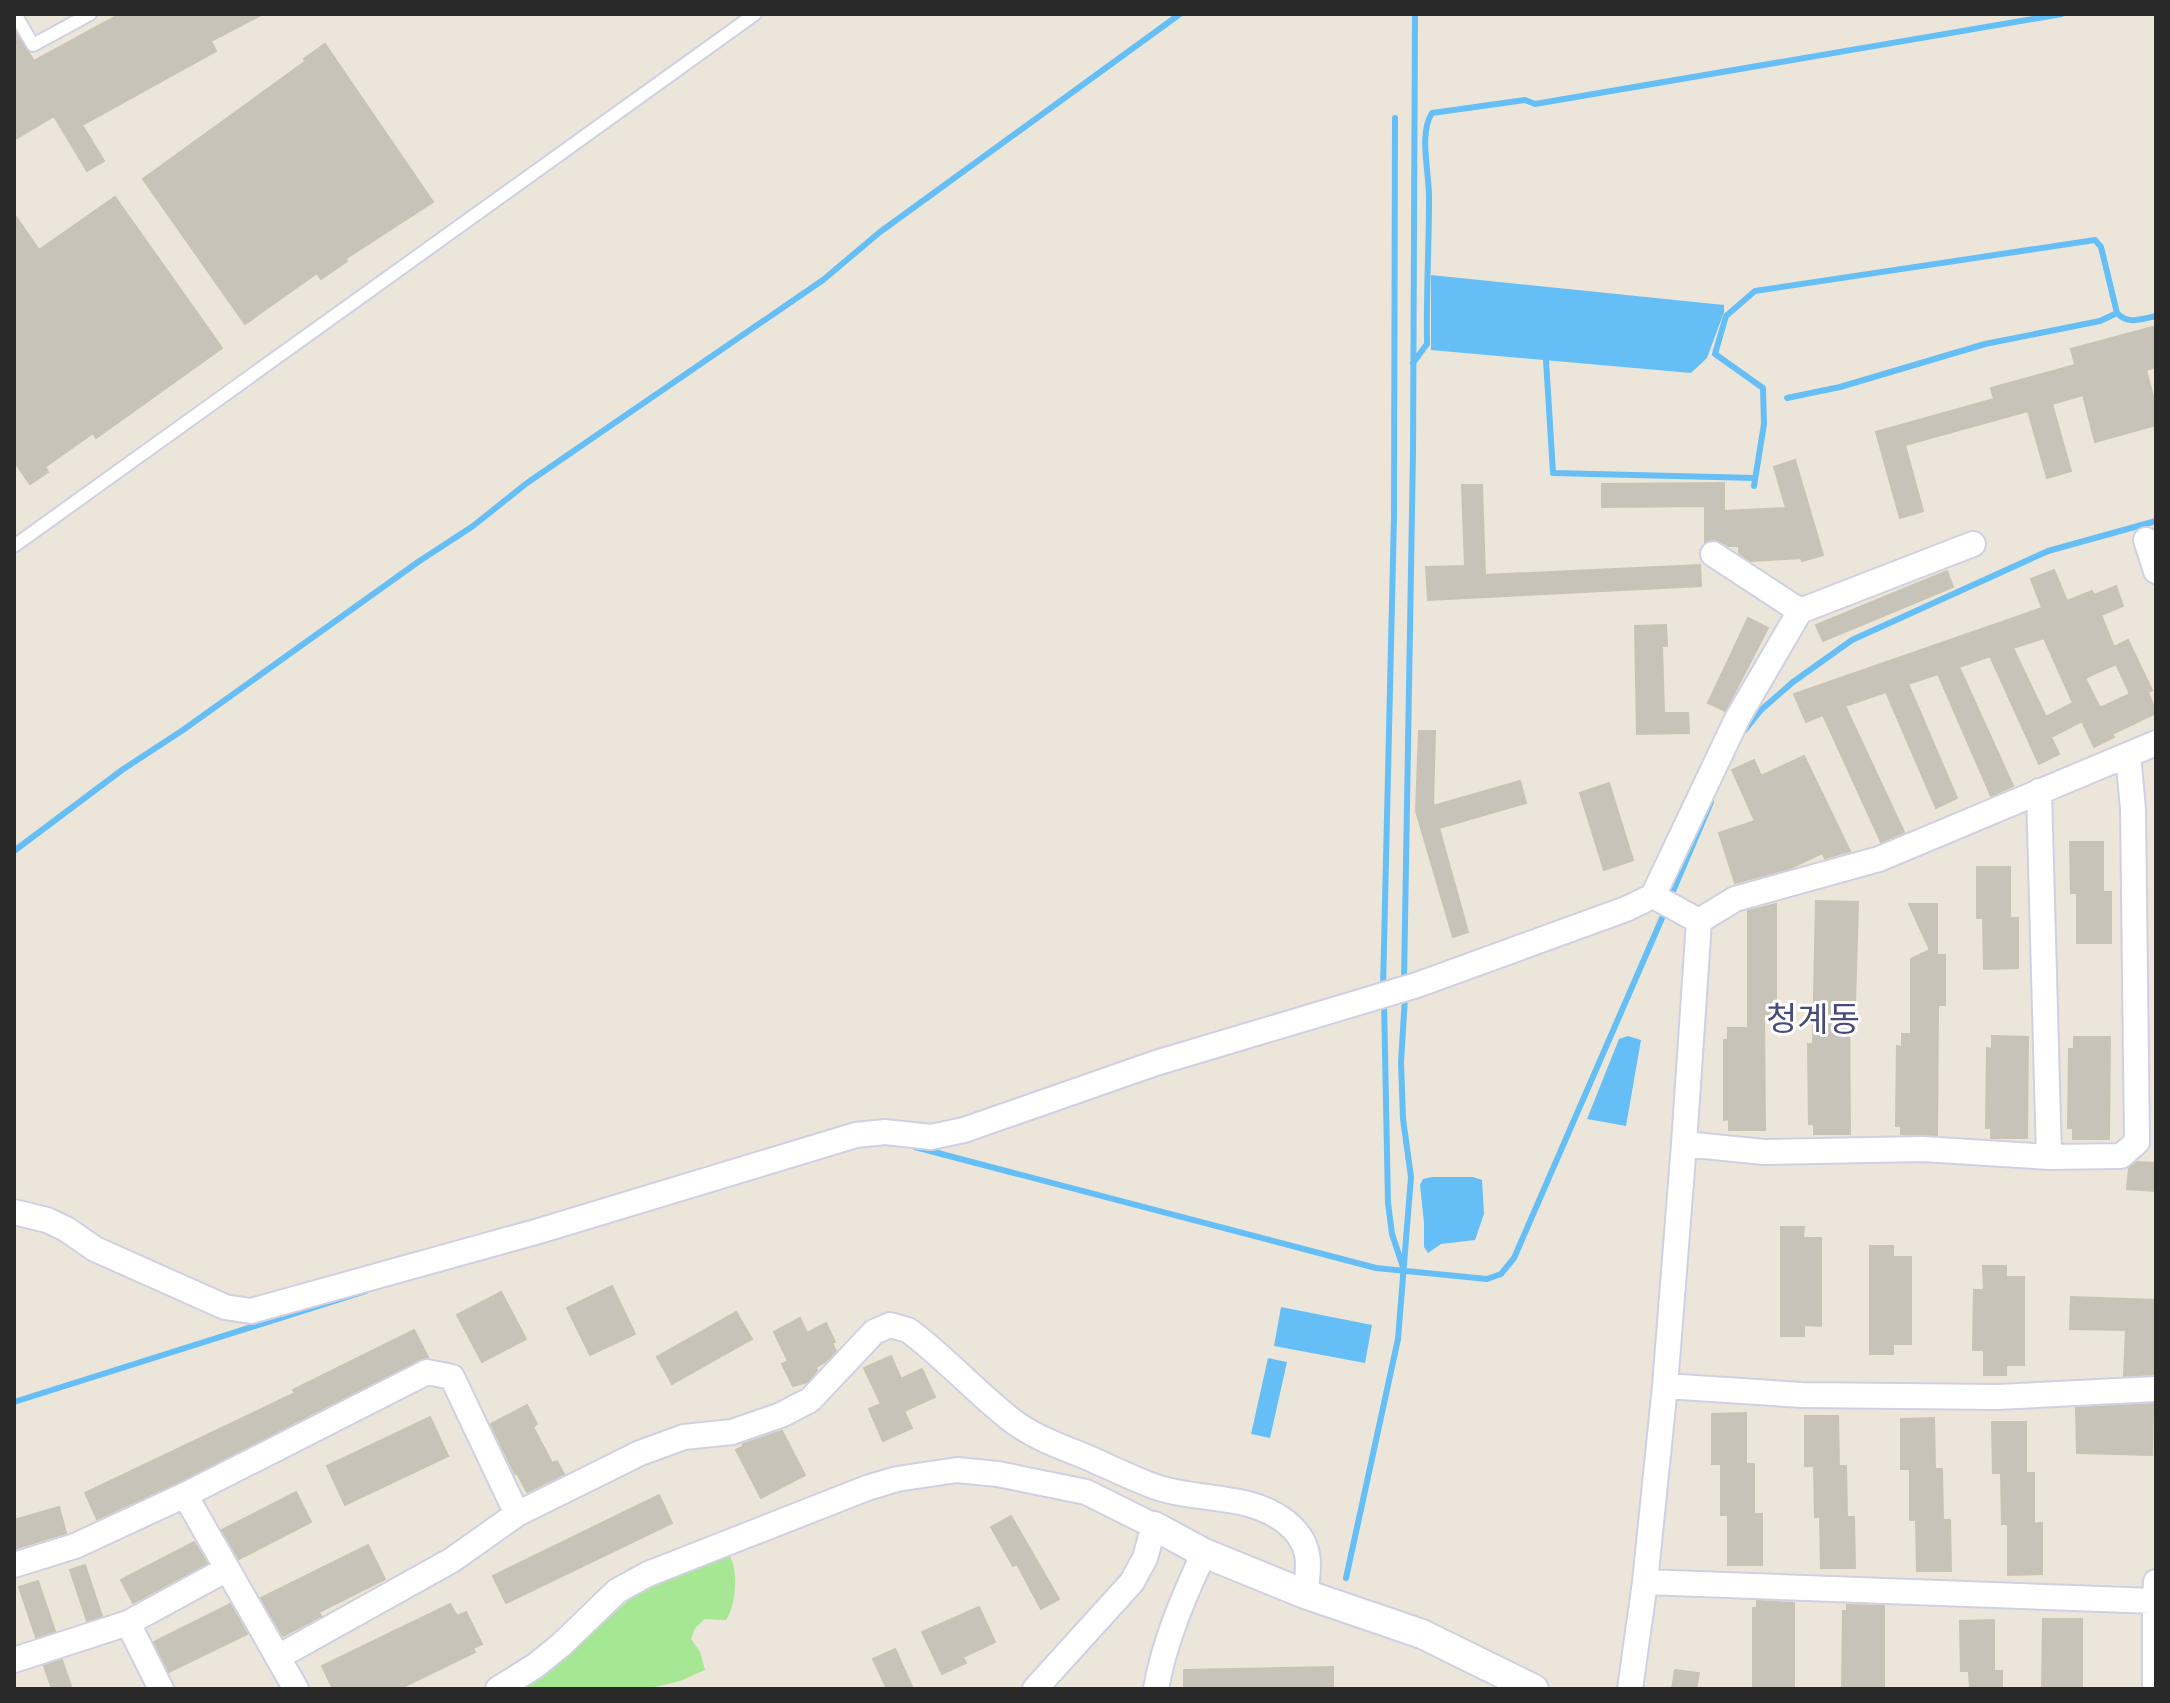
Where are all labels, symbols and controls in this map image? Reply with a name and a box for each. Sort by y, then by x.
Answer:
district label: 청계동 [1766,995,1860,1044]

